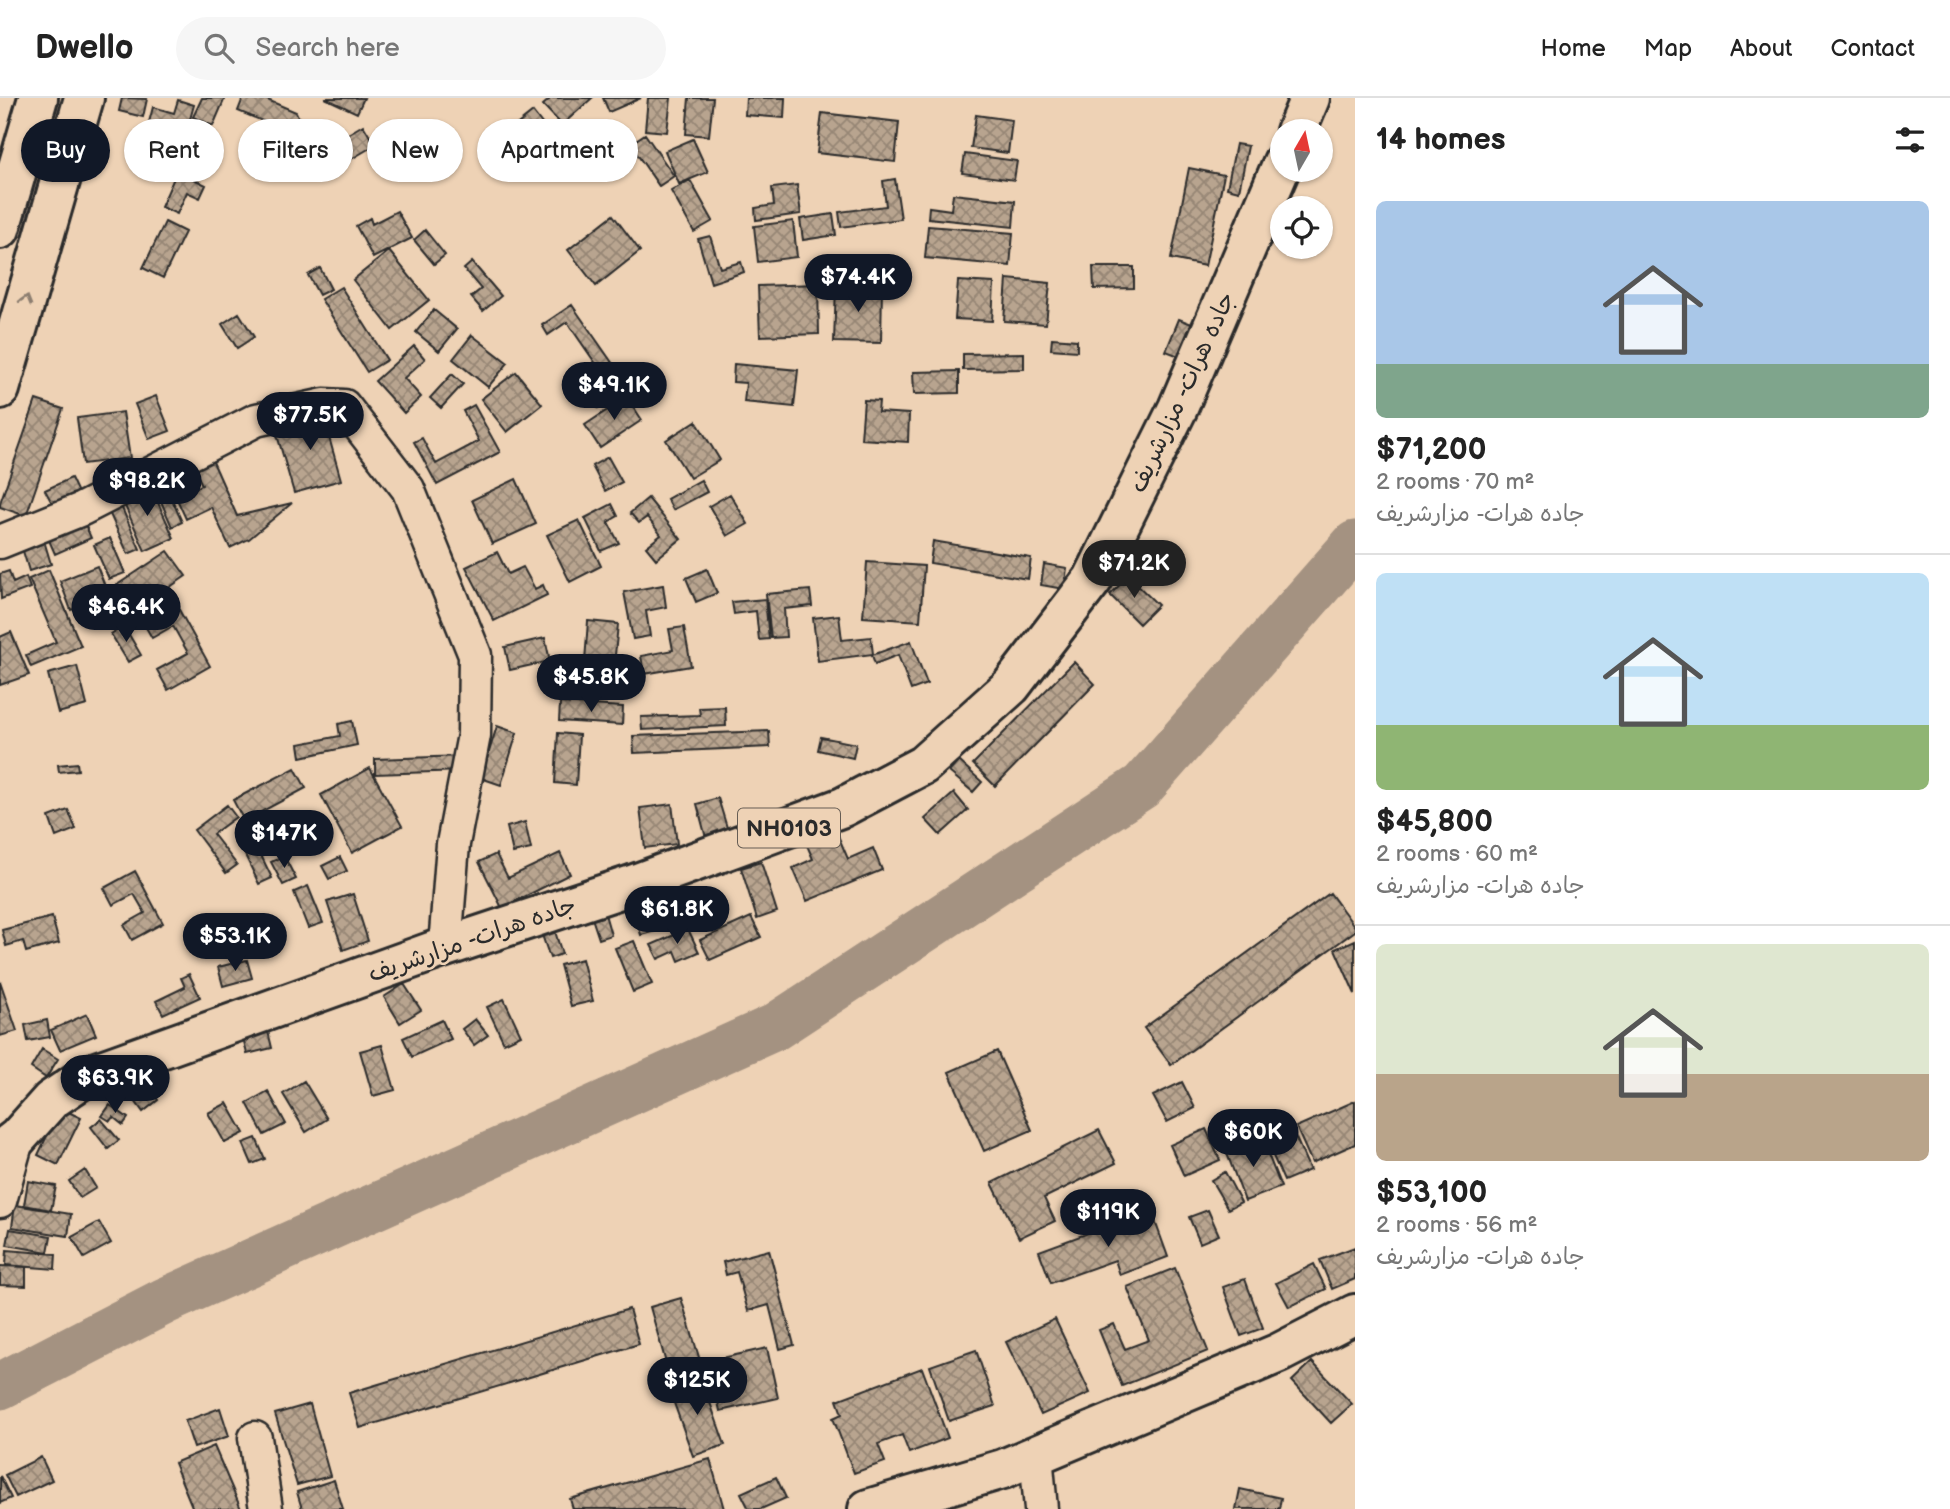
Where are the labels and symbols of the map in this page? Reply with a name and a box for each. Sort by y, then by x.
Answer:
north arrow [1270,119,1334,182]
pin: $74.4K [801,254,915,314]
street label: جاده هرات- مزارشریف [1123,287,1242,497]
one-way arrow [17,294,32,306]
pin: $49.1K [557,362,671,422]
pin: $77.5K [253,392,367,452]
pin: $98.2K [90,458,204,518]
pin: $71.2K [1077,540,1191,600]
pin: $46.4K [69,584,183,644]
pin: $45.8K [534,654,648,714]
road number: NH0103 [738,808,840,848]
pin: $147K [235,810,333,870]
pin: $61.8K [620,886,734,946]
street label: جاده هرات- مزارشریف [364,890,580,989]
pin: $53.1K [178,914,292,973]
pin: $63.9K [58,1056,172,1115]
pin: $60K [1212,1110,1294,1169]
pin: $119K [1059,1190,1157,1249]
pin: $125K [648,1358,746,1417]

